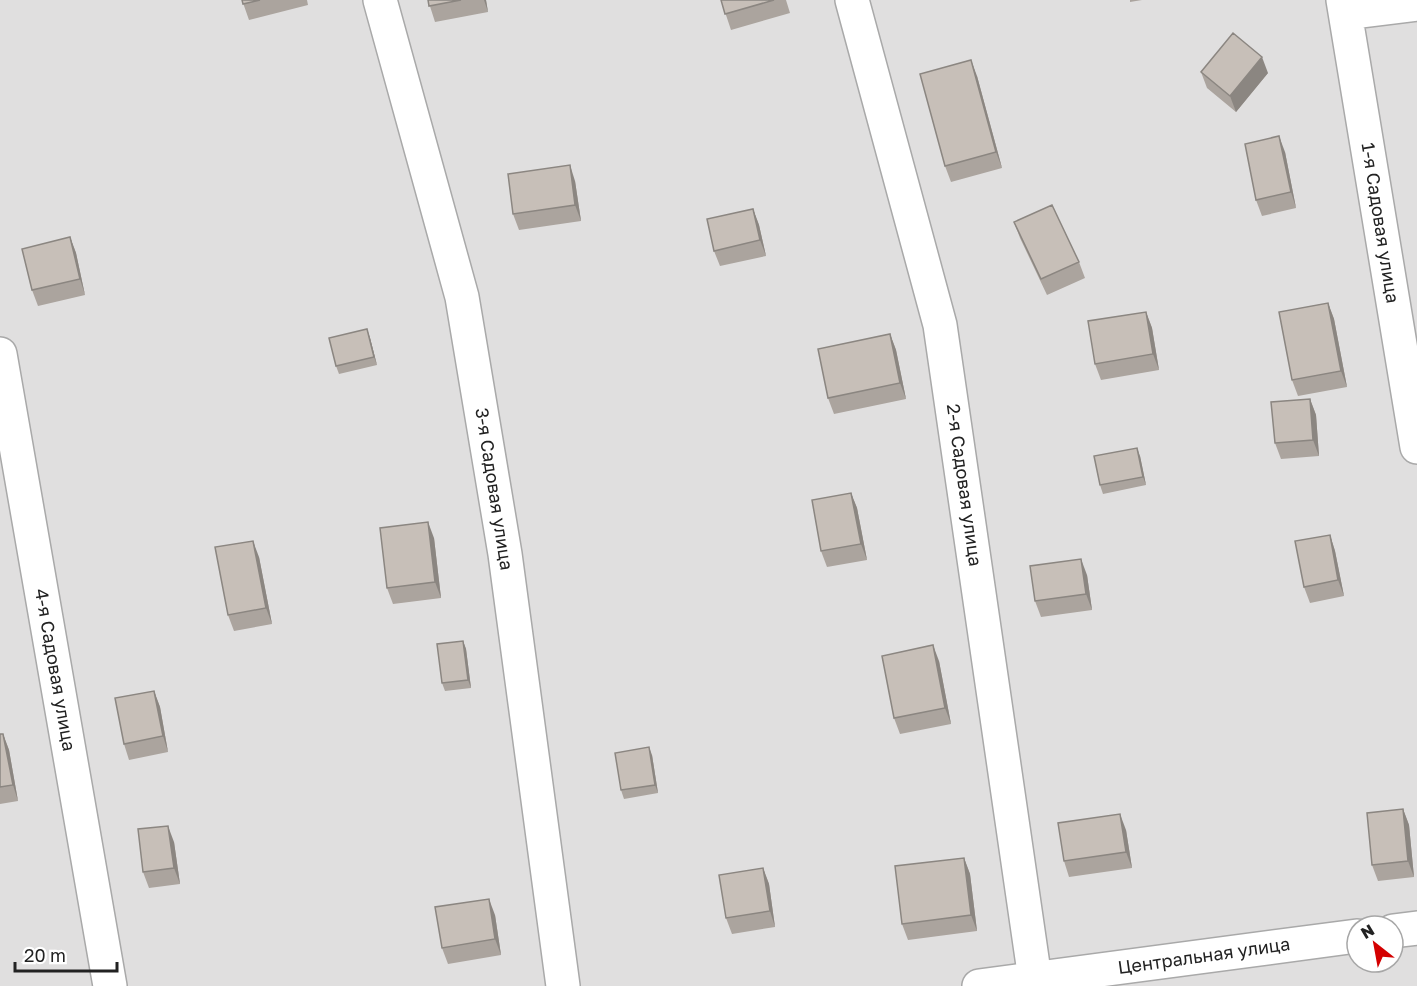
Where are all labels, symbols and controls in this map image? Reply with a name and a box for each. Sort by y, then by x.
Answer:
street label: 1-я Садовая улица [1357,141,1405,305]
street label: 2-я Садовая улица [943,402,987,568]
street label: 3-я Садовая улица [471,406,519,572]
street label: 4-я Садовая улица [31,587,81,753]
north arrow [1345,914,1405,974]
text: N [1357,919,1378,943]
street label: Центральная улица [1116,932,1291,978]
scale bar [15,935,117,973]
text: 20 m [24,944,66,966]

